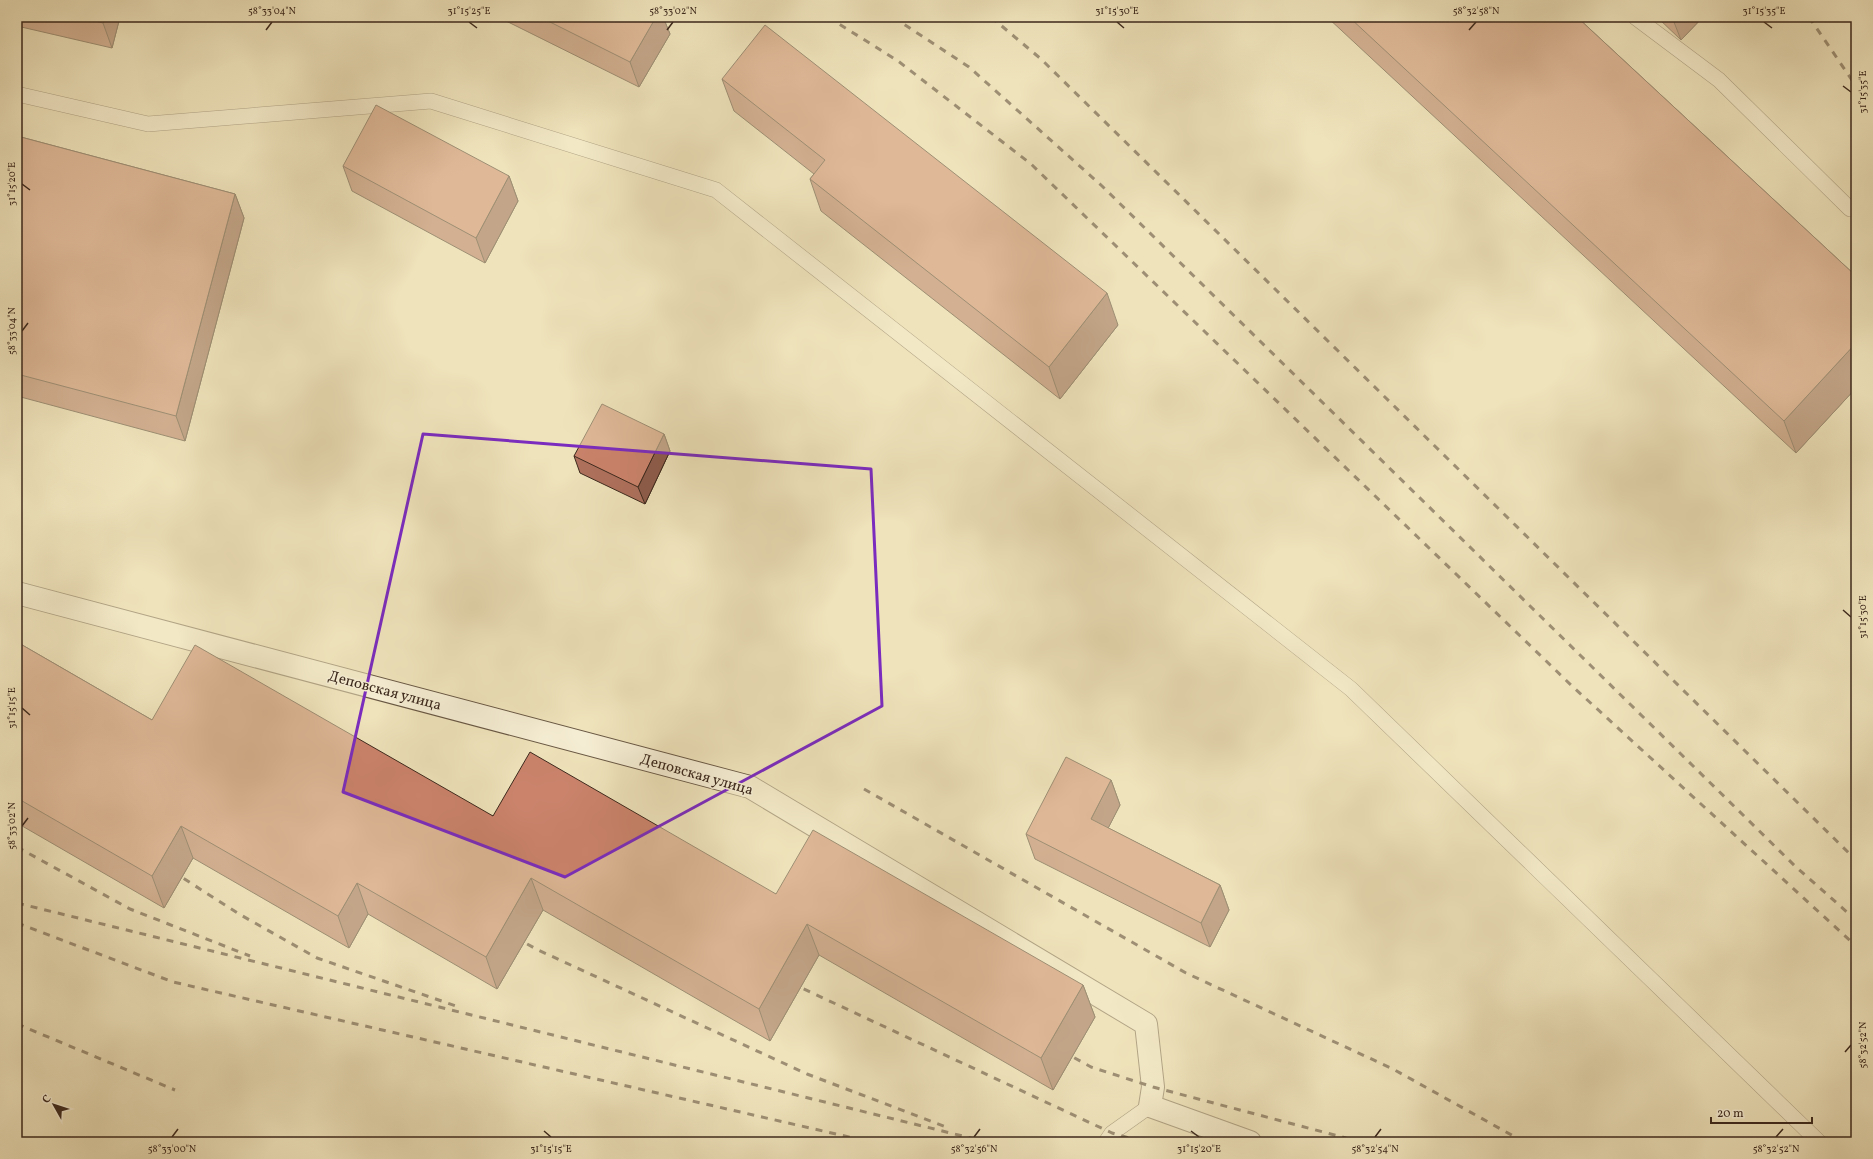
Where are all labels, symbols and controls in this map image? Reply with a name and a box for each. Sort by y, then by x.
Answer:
text: 58°33'04"N [248,4,297,18]
text: 31°15'25"E [448,4,490,18]
text: 58°33'02"N [649,4,697,18]
text: 31°15'30"E [1095,4,1139,18]
text: 58°32'58"N [1453,4,1500,18]
text: 31°15'35"E [1743,4,1785,18]
text: 31°15'35"E [1856,71,1870,113]
text: 31°15'20"E [5,162,19,206]
text: 58°33'04"N [5,306,19,355]
text: 31°15'30"E [1856,595,1870,639]
street label: Деповская улица [326,666,444,717]
text: 31°15'15"E [5,687,19,729]
street label: Деповская улица [638,749,756,802]
text: 58°33'02"N [5,802,19,850]
text: 58°32'52"N [1856,1021,1870,1068]
north arrow [34,1085,74,1125]
text: С [39,1092,55,1107]
scale bar [1711,1099,1812,1125]
text: 20 m [1717,1106,1744,1122]
text: 58°33'00"N [148,1142,197,1156]
text: 31°15'15"E [530,1142,572,1156]
text: 58°32'56"N [951,1142,998,1156]
text: 31°15'20"E [1177,1142,1221,1156]
text: 58°32'54"N [1351,1142,1399,1156]
text: 58°32'52"N [1753,1142,1800,1156]

